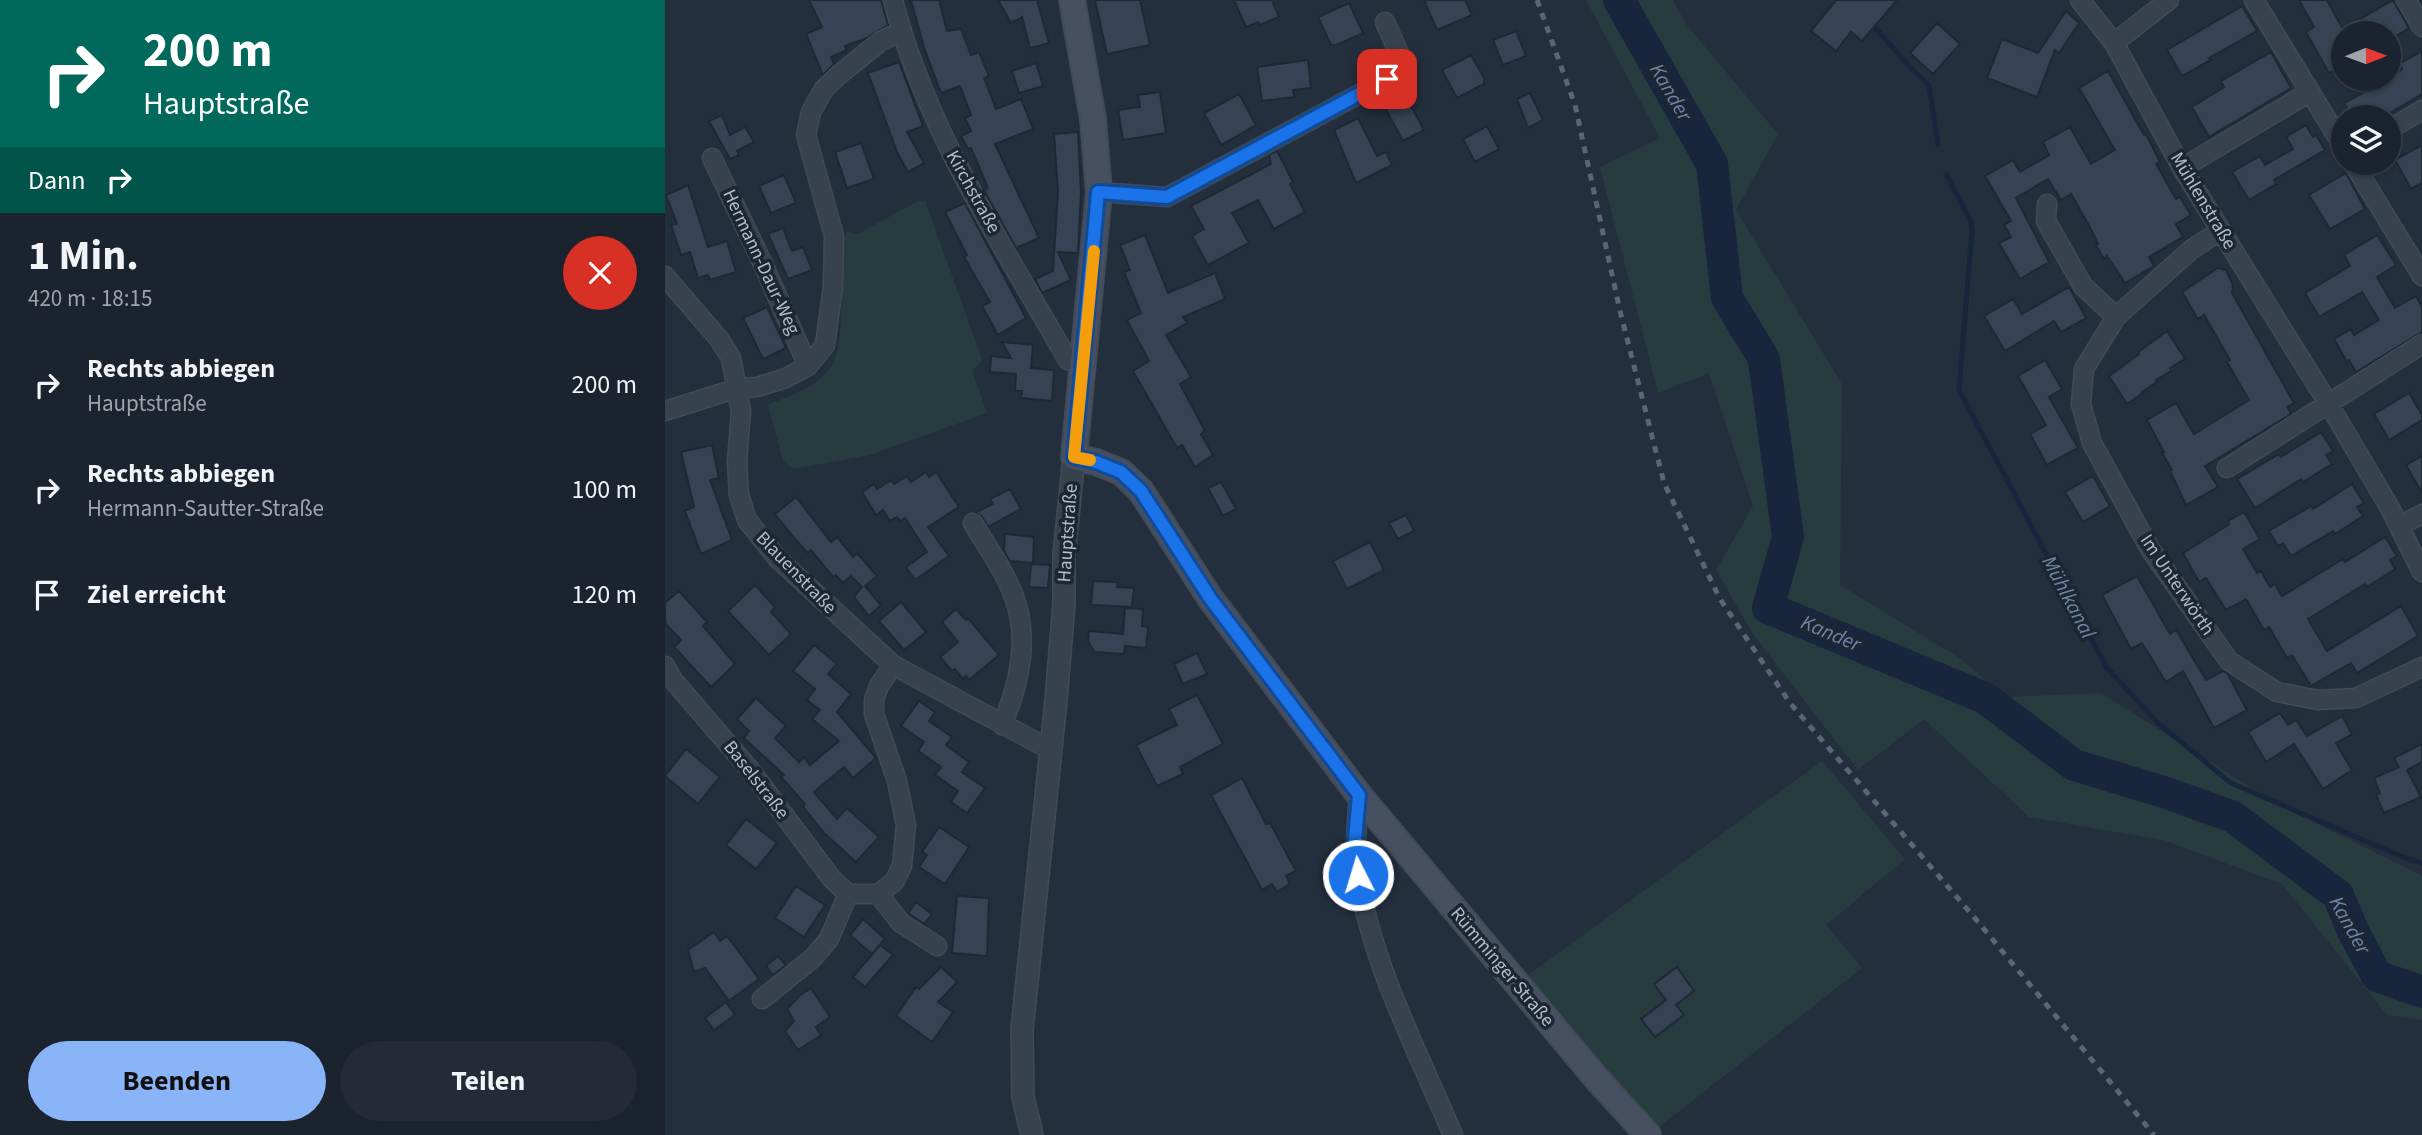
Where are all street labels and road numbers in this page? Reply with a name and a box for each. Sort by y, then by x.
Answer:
street label: Kirchstraße [939,146,1007,238]
street label: Mühlenstraße [2163,147,2243,255]
street label: Hermann-Daur-Weg [715,185,807,340]
street label: Hauptstraße [1051,483,1085,583]
street label: Blauenstraße [750,526,842,620]
street label: Im Unterwörth [2133,529,2221,641]
street label: Baselstraße [717,735,795,825]
street label: Rümminger Straße [1444,901,1560,1033]

